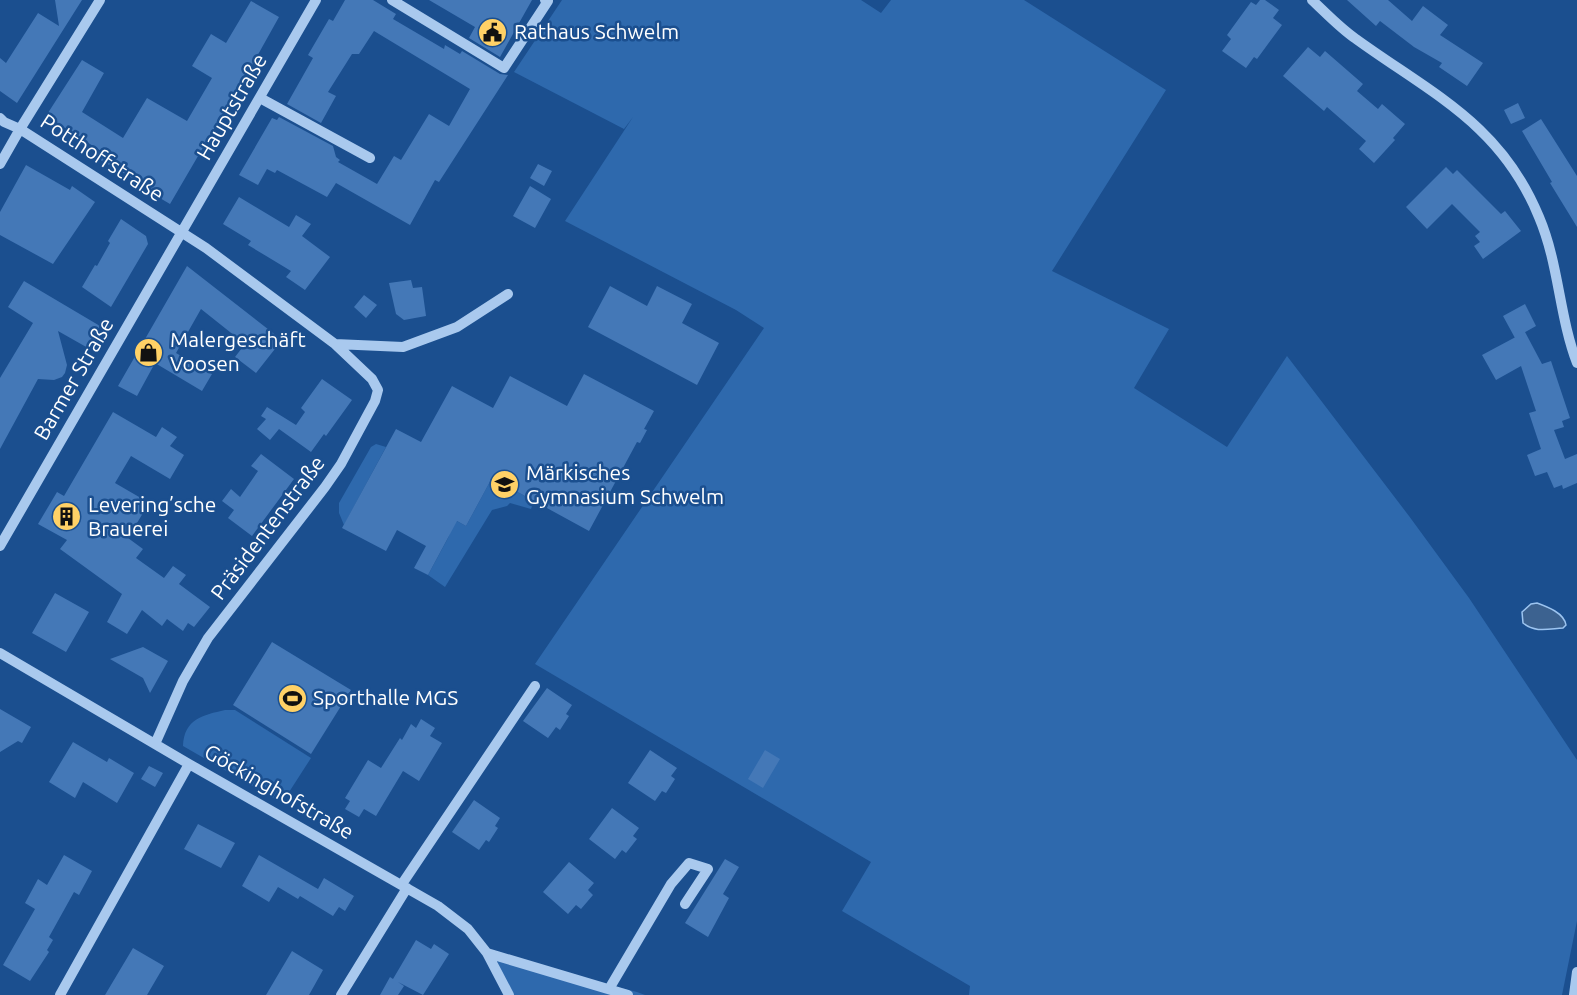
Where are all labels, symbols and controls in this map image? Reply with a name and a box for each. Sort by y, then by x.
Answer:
public building icon: Rathaus Schwelm [477,16,509,48]
place label: Rathaus Schwelm [514,19,679,43]
street label: Hauptstraße [191,49,271,164]
street label: Potthoffstraße [37,108,169,206]
street label: Barmer Straße [29,313,118,444]
place label: Malergeschäft Voosen [170,327,306,375]
shop icon: Malergeschäft Voosen [133,336,165,368]
street label: Präsidentenstraße [205,451,329,604]
place label: Märkisches Gymnasium Schwelm [526,460,724,508]
school or university icon: Märkisches Gymnasium Schwelm [489,469,521,501]
place label: Levering’sche Brauerei [88,492,216,540]
building icon: Levering’sche Brauerei [51,501,83,533]
sports icon: Sporthalle MGS [276,682,308,714]
place label: Sporthalle MGS [313,685,458,709]
street label: Göckinghofstraße [201,739,358,844]

